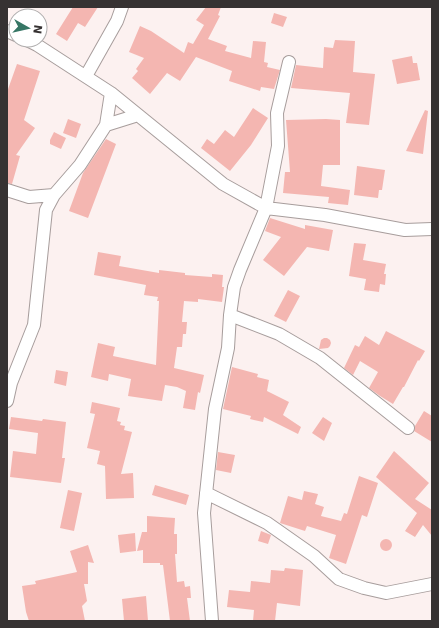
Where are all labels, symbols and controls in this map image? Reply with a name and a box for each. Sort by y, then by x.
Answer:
north arrow [8,8,48,48]
text: N [30,24,44,35]

